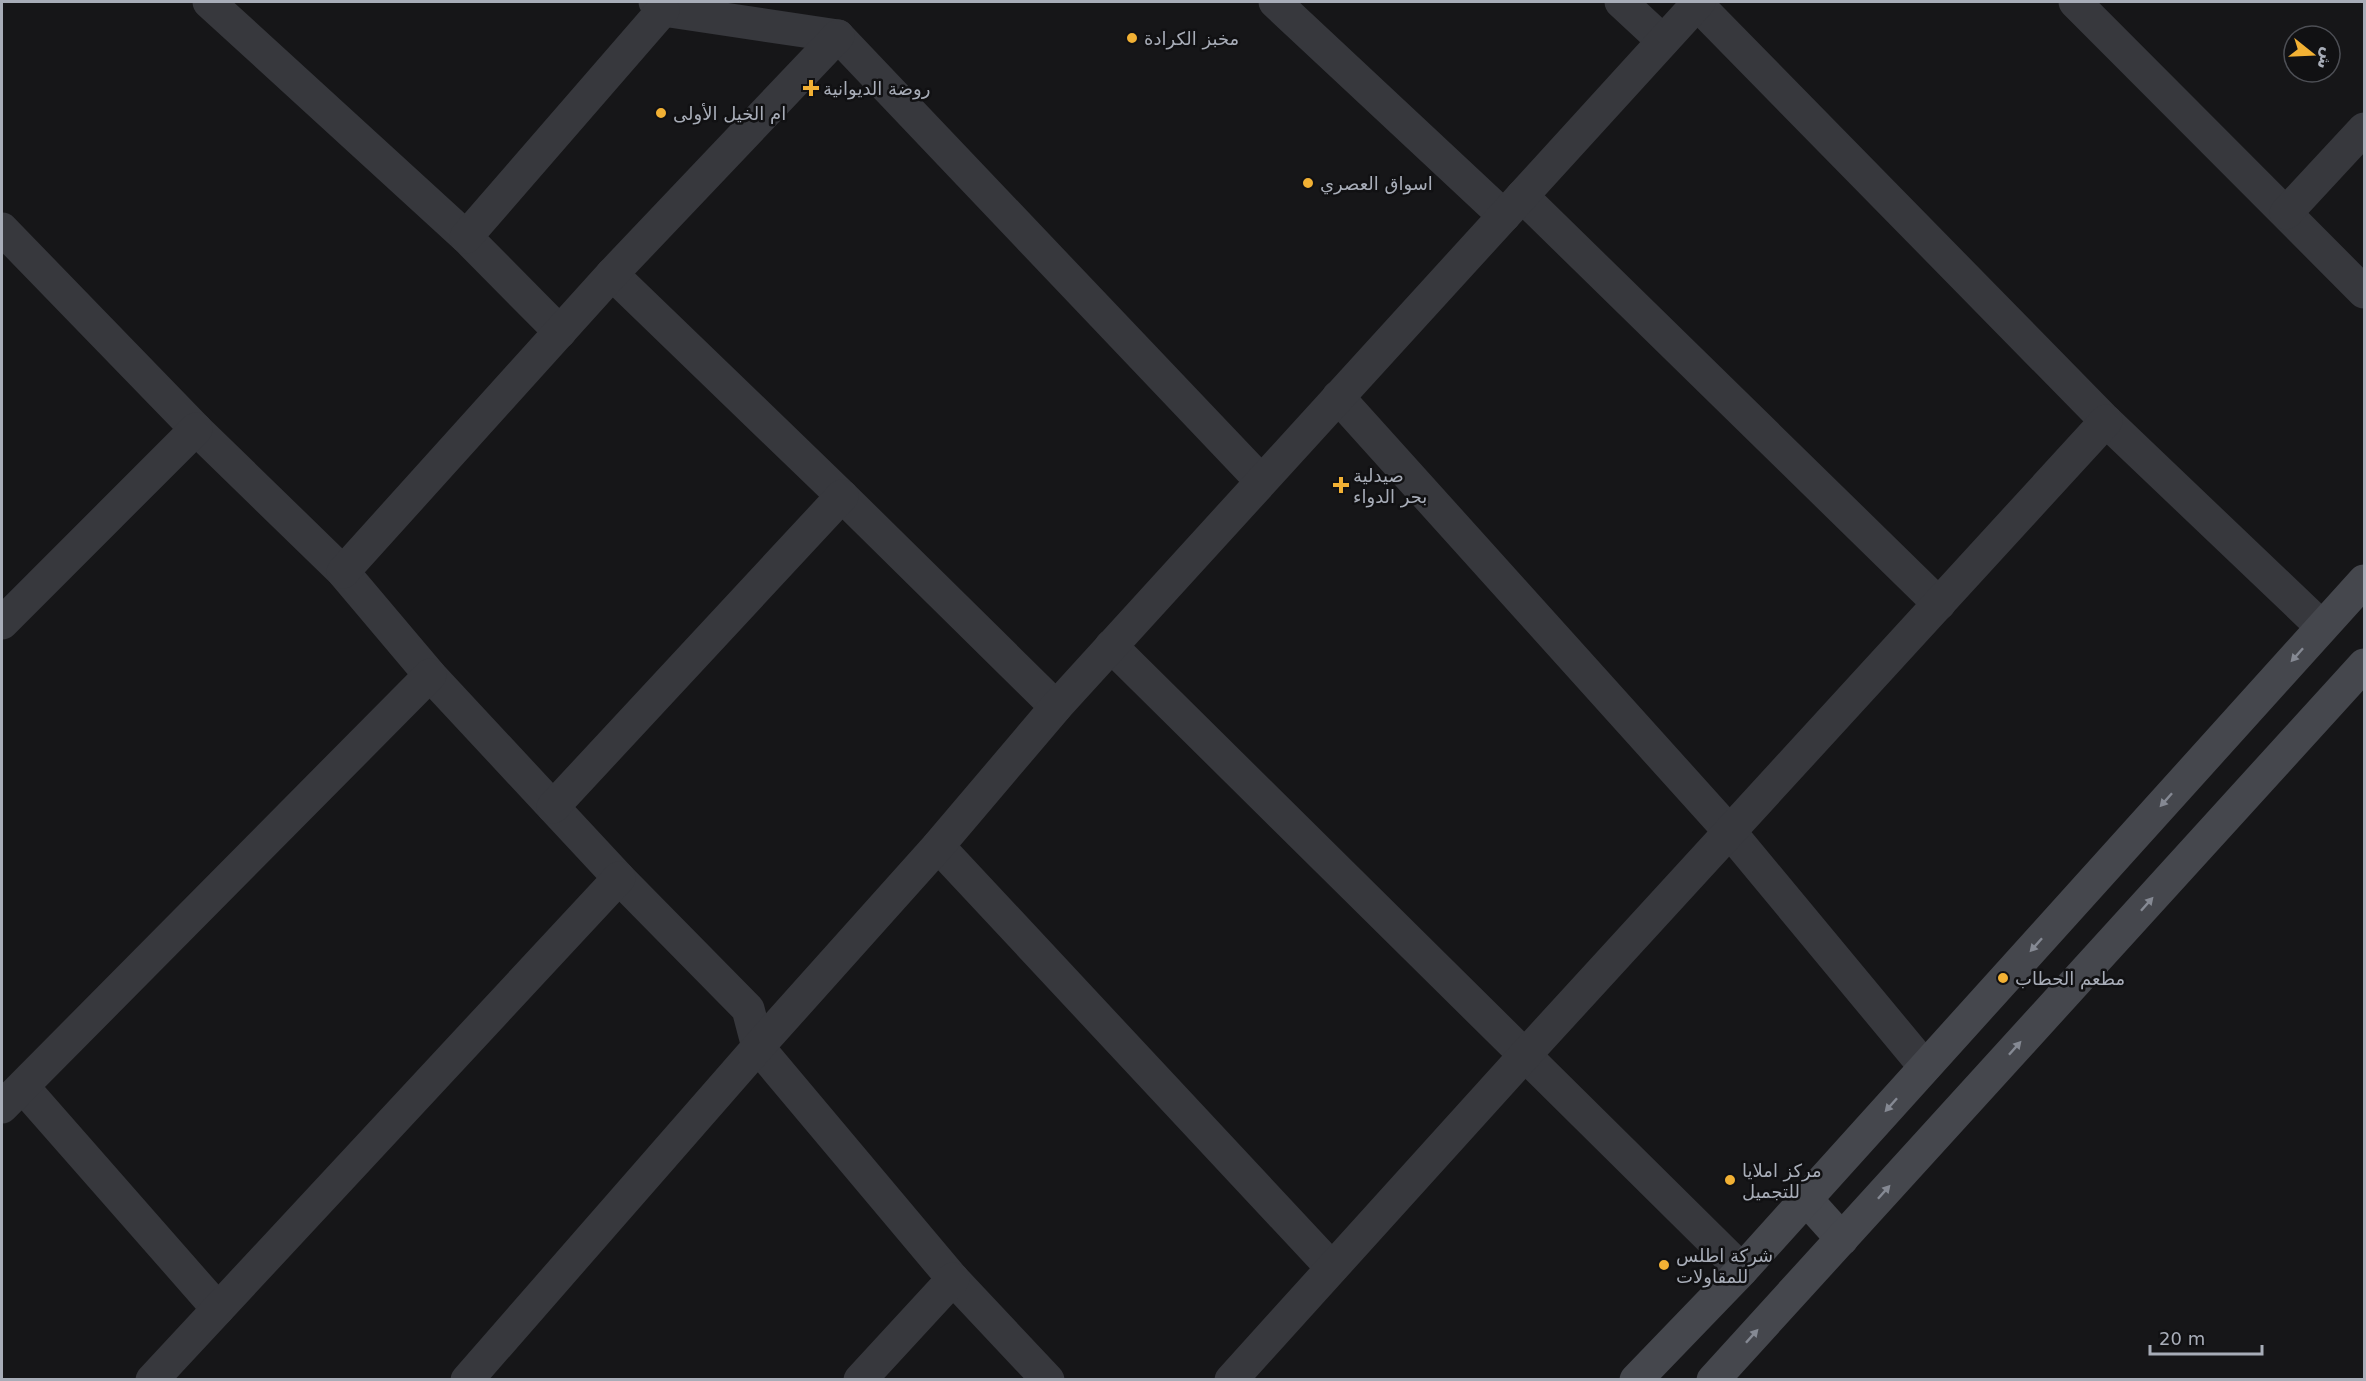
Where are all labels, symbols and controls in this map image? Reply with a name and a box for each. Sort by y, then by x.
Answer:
north arrow [2282,24,2342,84]
place label: مخبز الكرادة [1144,28,1239,50]
marker: مخبز الكرادة [1125,31,1139,45]
text: ش [2313,45,2338,72]
place label: روضة الديوانية [823,78,930,100]
marker: روضة الديوانية [804,81,818,95]
place label: ام الخيل الأولى [673,103,786,125]
marker: ام الخيل الأولى [654,106,668,120]
place label: اسواق العصري [1320,173,1433,195]
marker: اسواق العصري [1301,176,1315,190]
place label: صيدلية بحر الدواء [1353,465,1427,508]
marker: صيدلية بحر الدواء [1334,478,1348,492]
one-way arrow [2291,647,2304,662]
one-way arrow [2160,792,2173,807]
one-way arrow [2140,897,2153,912]
one-way arrow [2029,937,2043,951]
place label: مطعم الحطاب [2015,968,2125,990]
marker: مطعم الحطاب [1996,971,2010,985]
one-way arrow [2008,1041,2022,1056]
one-way arrow [1885,1097,1898,1112]
place label: مركز املايا للتجميل [1742,1160,1822,1202]
marker: مركز املايا للتجميل [1723,1173,1737,1187]
one-way arrow [1877,1185,1891,1200]
place label: شركة اطلس للمقاولات [1676,1245,1773,1288]
marker: شركة اطلس للمقاولات [1657,1258,1671,1272]
scale bar [2150,1318,2262,1356]
text: 20 m [2159,1328,2205,1349]
one-way arrow [1745,1329,1759,1344]

